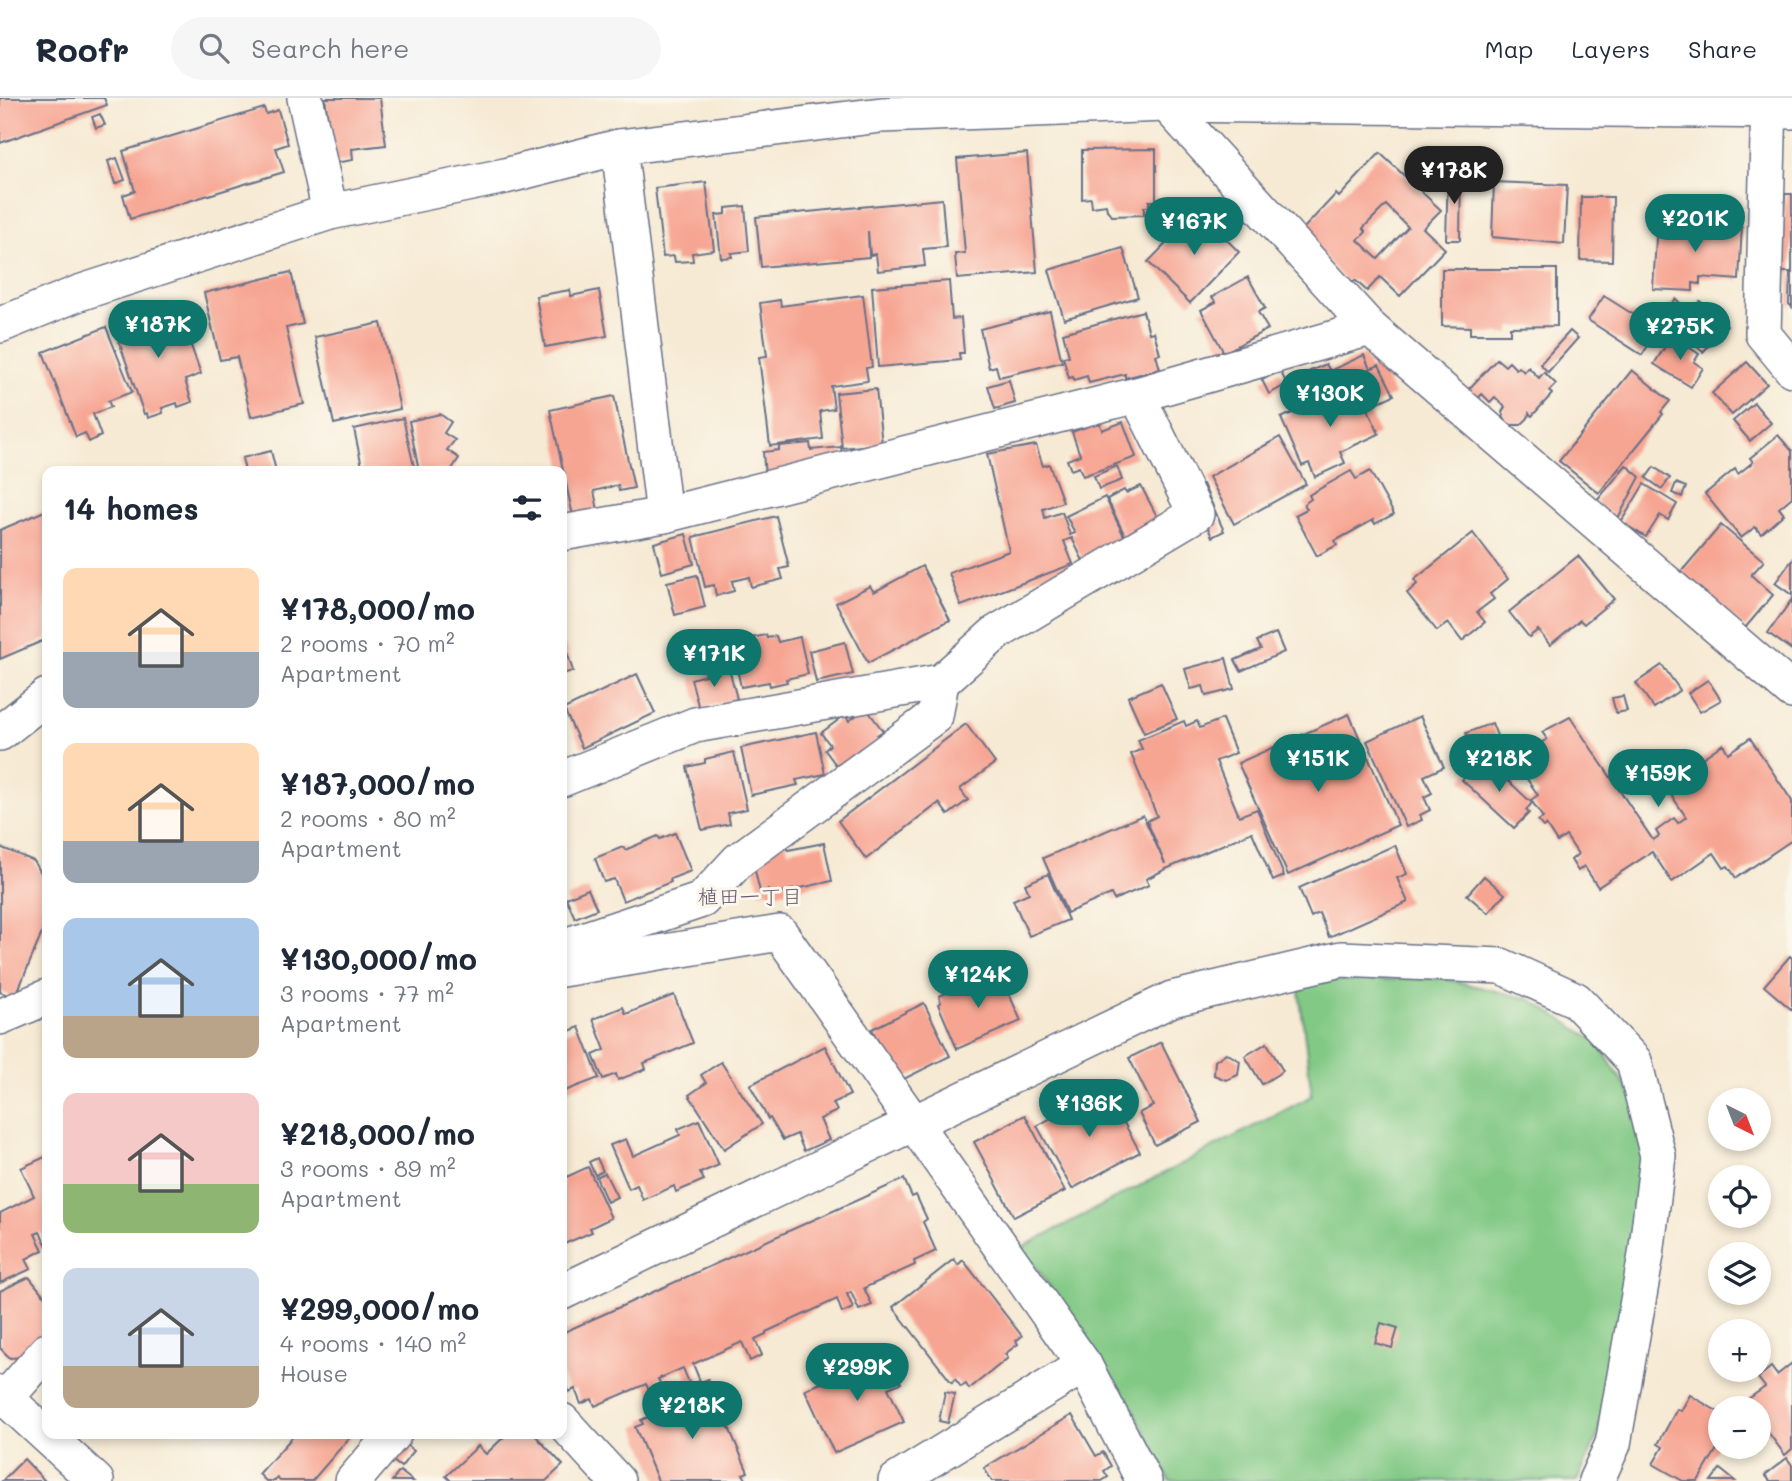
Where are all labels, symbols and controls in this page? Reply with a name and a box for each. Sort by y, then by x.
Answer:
search box [171,17,661,80]
text: Roofr [35,27,129,70]
icon: search [195,29,233,67]
text: Search here [251,31,409,65]
text: Map [1485,33,1533,64]
text: Layers [1571,33,1650,64]
text: Share [1688,33,1757,64]
pin: ¥178K [1405,146,1503,206]
text: ¥178K [1420,154,1488,184]
pin: ¥201K [1646,194,1744,254]
pin: ¥167K [1145,198,1243,257]
text: ¥201K [1661,202,1729,232]
text: ¥167K [1160,205,1228,235]
pin: ¥187K [109,300,207,360]
pin: ¥275K [1631,302,1729,362]
text: ¥187K [124,308,192,338]
text: ¥275K [1645,310,1715,340]
pin: ¥130K [1281,370,1379,429]
text: ¥130K [1296,377,1364,407]
text: 14 homes [63,488,199,528]
icon: filters [508,489,546,527]
text: ¥178,000/mo [280,588,475,628]
icon: home [119,596,203,680]
text: 2 rooms · 70 m² [280,628,455,658]
pin: ¥171K [665,630,763,689]
text: ¥171K [682,637,746,667]
text: Apartment [280,658,402,688]
pin: ¥151K [1269,734,1367,794]
pin: ¥218K [1450,734,1548,794]
text: ¥151K [1286,742,1350,772]
text: ¥218K [1465,742,1533,772]
pin: ¥159K [1609,750,1707,809]
text: ¥159K [1624,757,1692,787]
text: ¥187,000/mo [280,763,475,803]
icon: home [119,771,203,855]
text: 2 rooms · 80 m² [280,803,456,833]
text: Apartment [280,833,402,863]
district label: 植田一丁目 [698,882,803,909]
text: ¥130,000/mo [280,938,477,978]
icon: home [119,946,203,1030]
pin: ¥124K [929,950,1027,1010]
text: ¥124K [944,958,1012,988]
text: 3 rooms · 77 m² [280,978,454,1008]
text: Apartment [280,1008,402,1038]
pin: ¥136K [1040,1080,1138,1139]
text: ¥136K [1055,1087,1123,1117]
north arrow [1708,1088,1771,1152]
map controls [1708,1088,1771,1459]
text: ¥218,000/mo [280,1113,475,1153]
icon: home [119,1121,203,1205]
text: 3 rooms · 89 m² [280,1153,456,1183]
button: locate [1708,1165,1771,1228]
text: Apartment [280,1183,402,1213]
button: layers [1708,1242,1771,1305]
text: ¥299,000/mo [280,1288,479,1328]
icon: home [119,1296,203,1380]
button: + [1708,1319,1771,1382]
text: 4 rooms · 140 m² [280,1328,466,1358]
pin: ¥299K [808,1344,906,1403]
text: ¥299K [822,1351,892,1381]
text: House [280,1358,348,1388]
pin: ¥218K [643,1382,741,1441]
text: ¥218K [658,1389,726,1419]
button: − [1708,1396,1771,1459]

